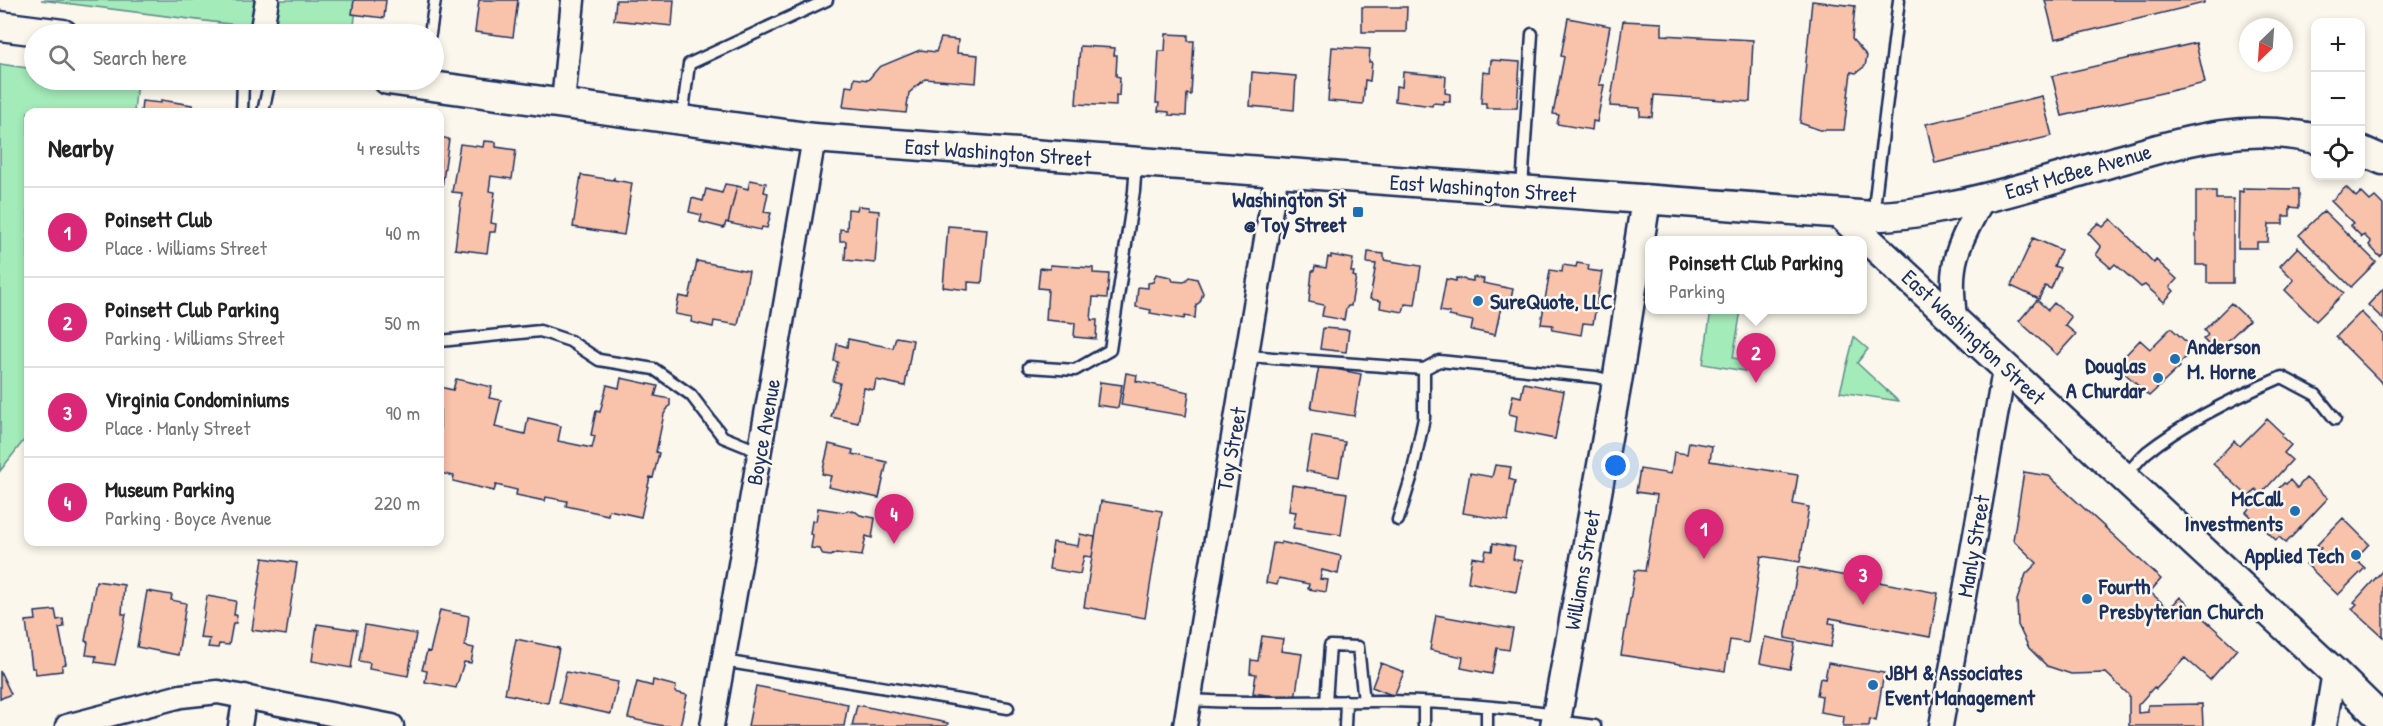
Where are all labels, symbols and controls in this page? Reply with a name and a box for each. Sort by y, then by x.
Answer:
north arrow [2239,18,2293,72]
map controls [2311,18,2365,180]
button: + [2311,18,2365,72]
search box [24,24,444,90]
icon: search [45,41,78,74]
text: Search here [93,42,187,72]
button: − [2311,72,2365,126]
button: locate [2311,126,2365,180]
text: Nearby [48,130,114,165]
street label: East Washington Street [904,131,1093,174]
text: 4 results [357,134,420,161]
street label: East McBee Avenue [2001,136,2155,206]
street label: East Washington Street [1389,167,1578,210]
place label: Washington St @ Toy Street [1232,184,1347,240]
text: Poinsett Club [105,204,213,234]
marker: Washington St @ Toy Street [1351,205,1365,219]
text: 1 [64,219,71,246]
text: 40 m [385,219,420,246]
text: Place · Williams Street [105,234,267,261]
popup [1645,236,1867,314]
text: Poinsett Club Parking [1669,247,1843,277]
street label: East Washington Street [1896,262,2053,412]
text: Parking [1669,277,1725,304]
place label: SureQuote, LLC [1490,286,1612,316]
text: Poinsett Club Parking [105,294,279,324]
marker: SureQuote, LLC [1471,294,1485,308]
text: 2 [63,309,72,336]
text: 50 m [384,309,420,336]
text: Parking · Williams Street [105,324,284,351]
place label: Anderson M. Horne [2187,331,2261,386]
pin: 2 [1736,334,1776,383]
place label: Douglas A Churdar [2066,350,2147,405]
marker: Anderson M. Horne [2168,352,2182,366]
marker: Douglas A Churdar [2151,371,2165,385]
street label: Boyce Avenue [739,376,787,488]
text: Virginia Condominiums [105,384,289,414]
text: 3 [63,399,72,426]
text: 90 m [386,399,420,426]
street label: Toy Street [1209,404,1253,493]
text: Place · Manly Street [105,414,250,441]
your location [1601,451,1630,480]
text: Museum Parking [105,474,234,504]
place label: McCall Investments [2185,483,2284,538]
text: 4 [64,489,71,516]
text: 220 m [374,489,420,516]
street label: Manly Street [1949,492,1997,599]
pin: 4 [874,494,914,544]
text: Parking · Boyce Avenue [105,504,272,531]
marker: McCall Investments [2288,504,2302,518]
street label: Williams Street [1557,507,1607,632]
pin: 1 [1684,510,1724,559]
place label: Applied Tech [2244,540,2345,571]
marker: Applied Tech [2349,548,2363,562]
pin: 3 [1844,556,1882,605]
place label: Fourth Presbyterian Church [2098,571,2264,627]
marker: Fourth Presbyterian Church [2080,592,2094,606]
place label: JBM & Associates Event Management [1885,657,2036,713]
marker: JBM & Associates Event Management [1866,678,1880,692]

